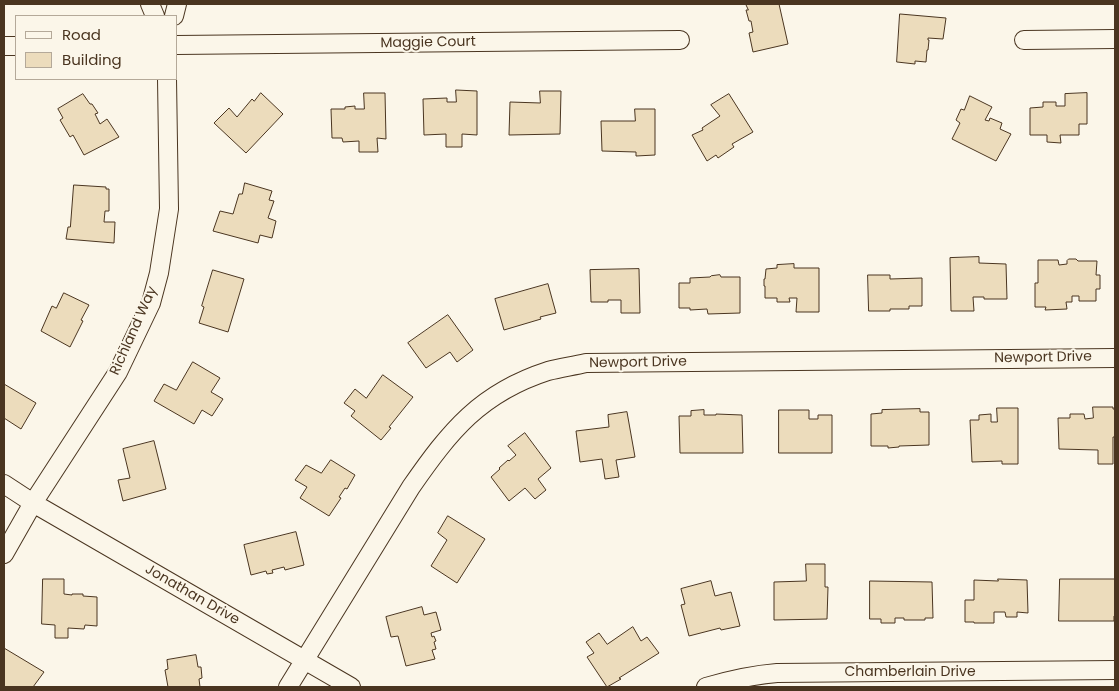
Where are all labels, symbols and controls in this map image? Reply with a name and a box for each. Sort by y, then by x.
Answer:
legend [15,15,178,80]
text: Road [62,24,101,45]
street label: Maggie Court [380,34,476,52]
text: Building [62,49,122,70]
street label: Richland Way [107,284,161,378]
street label: Newport Drive [994,349,1092,367]
street label: Newport Drive [589,354,687,372]
street label: Jonathan Drive [142,561,242,629]
street label: Chamberlain Drive [844,664,976,680]

